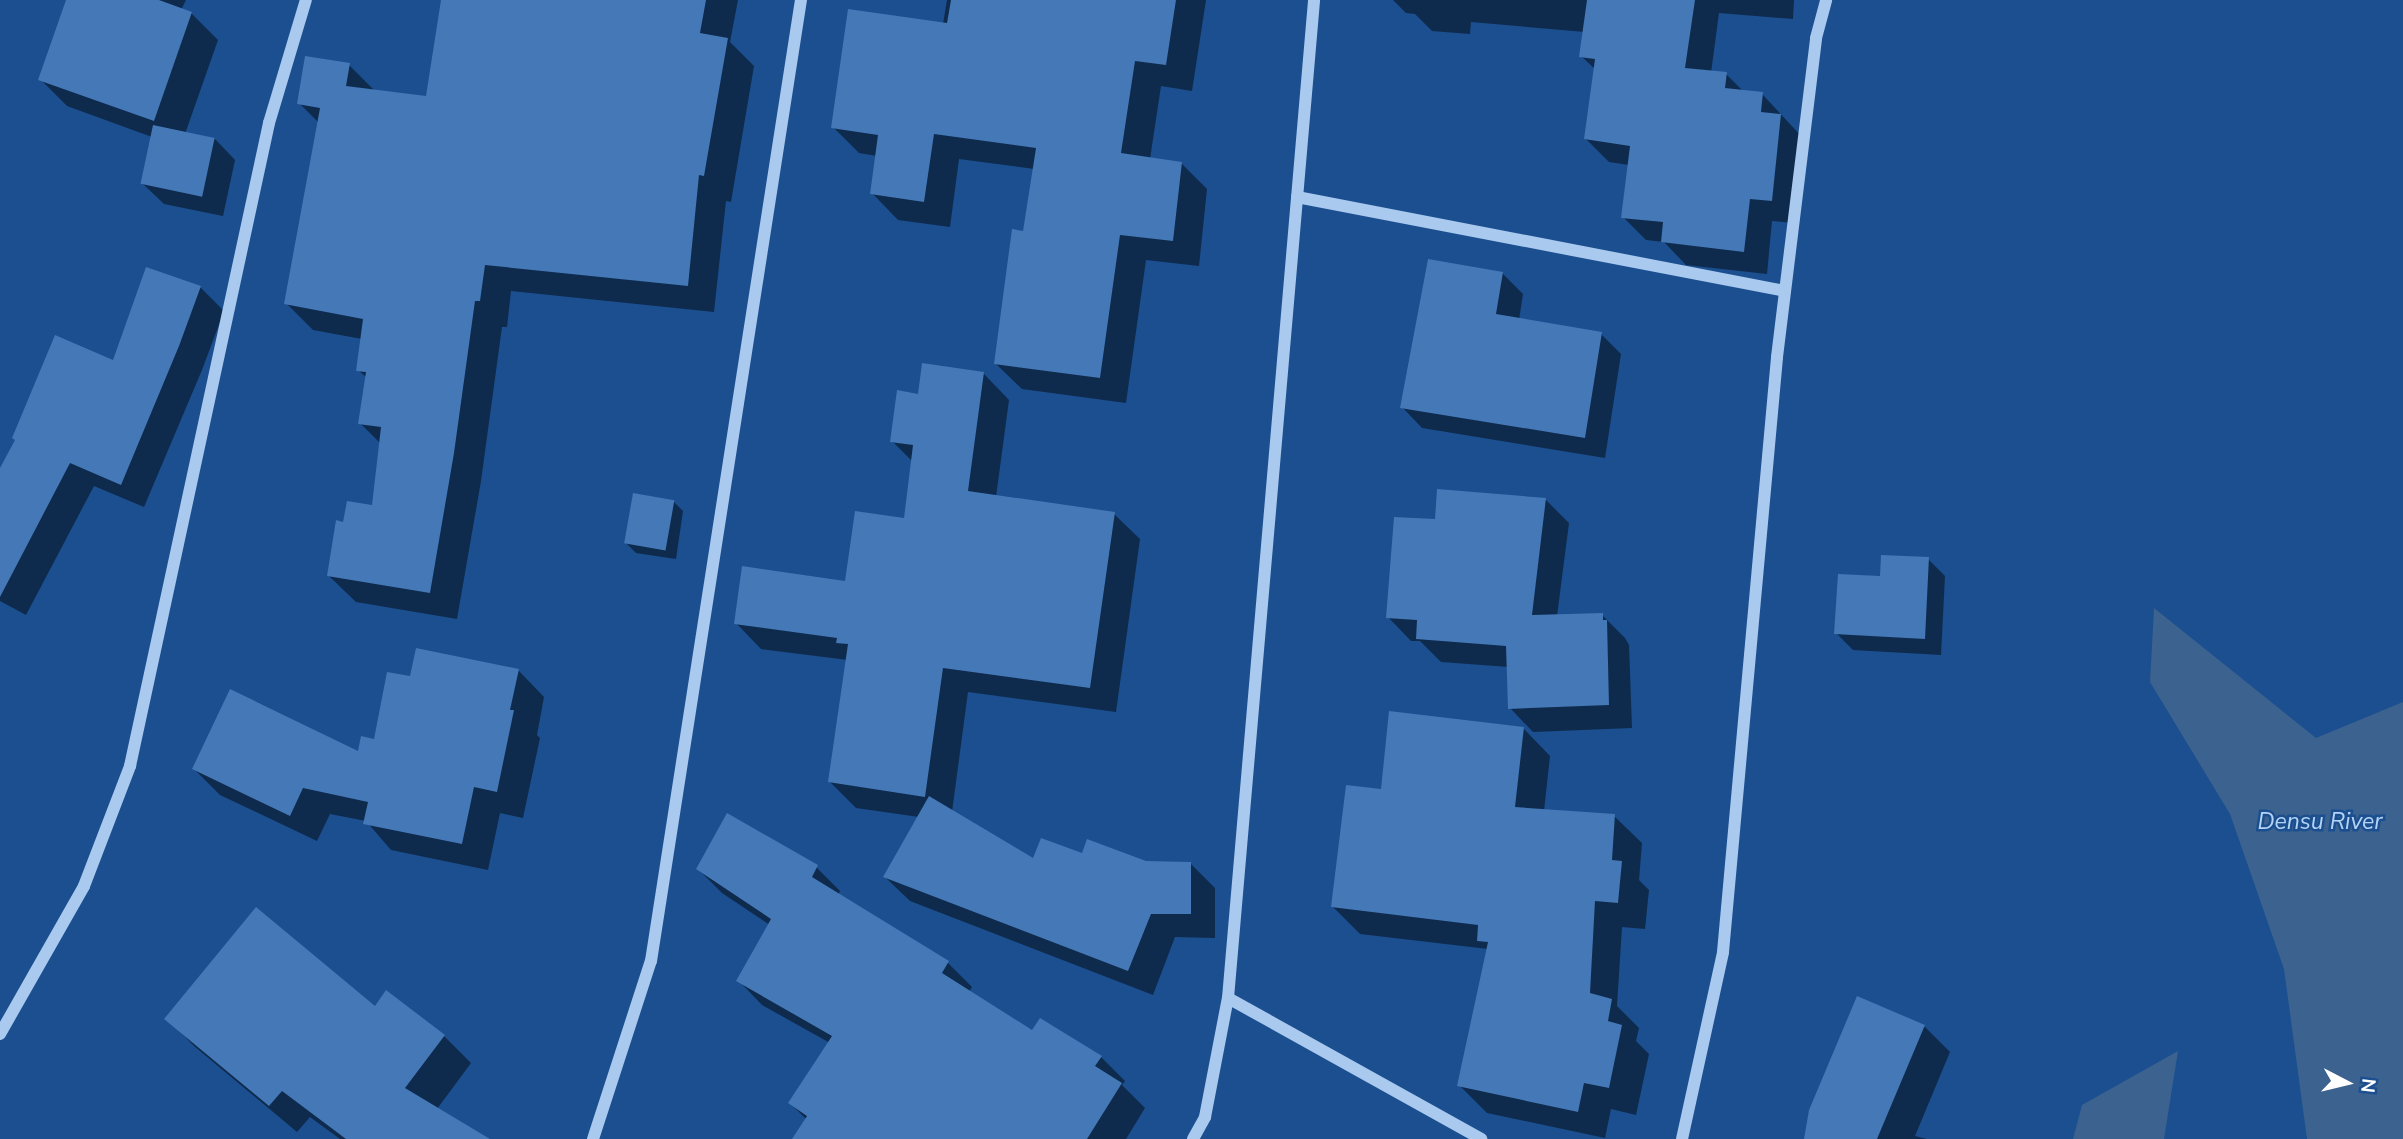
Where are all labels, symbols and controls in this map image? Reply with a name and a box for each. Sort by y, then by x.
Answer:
water label: Densu River [2257,808,2383,836]
north arrow [2312,1048,2382,1118]
text: N [2354,1077,2382,1094]

